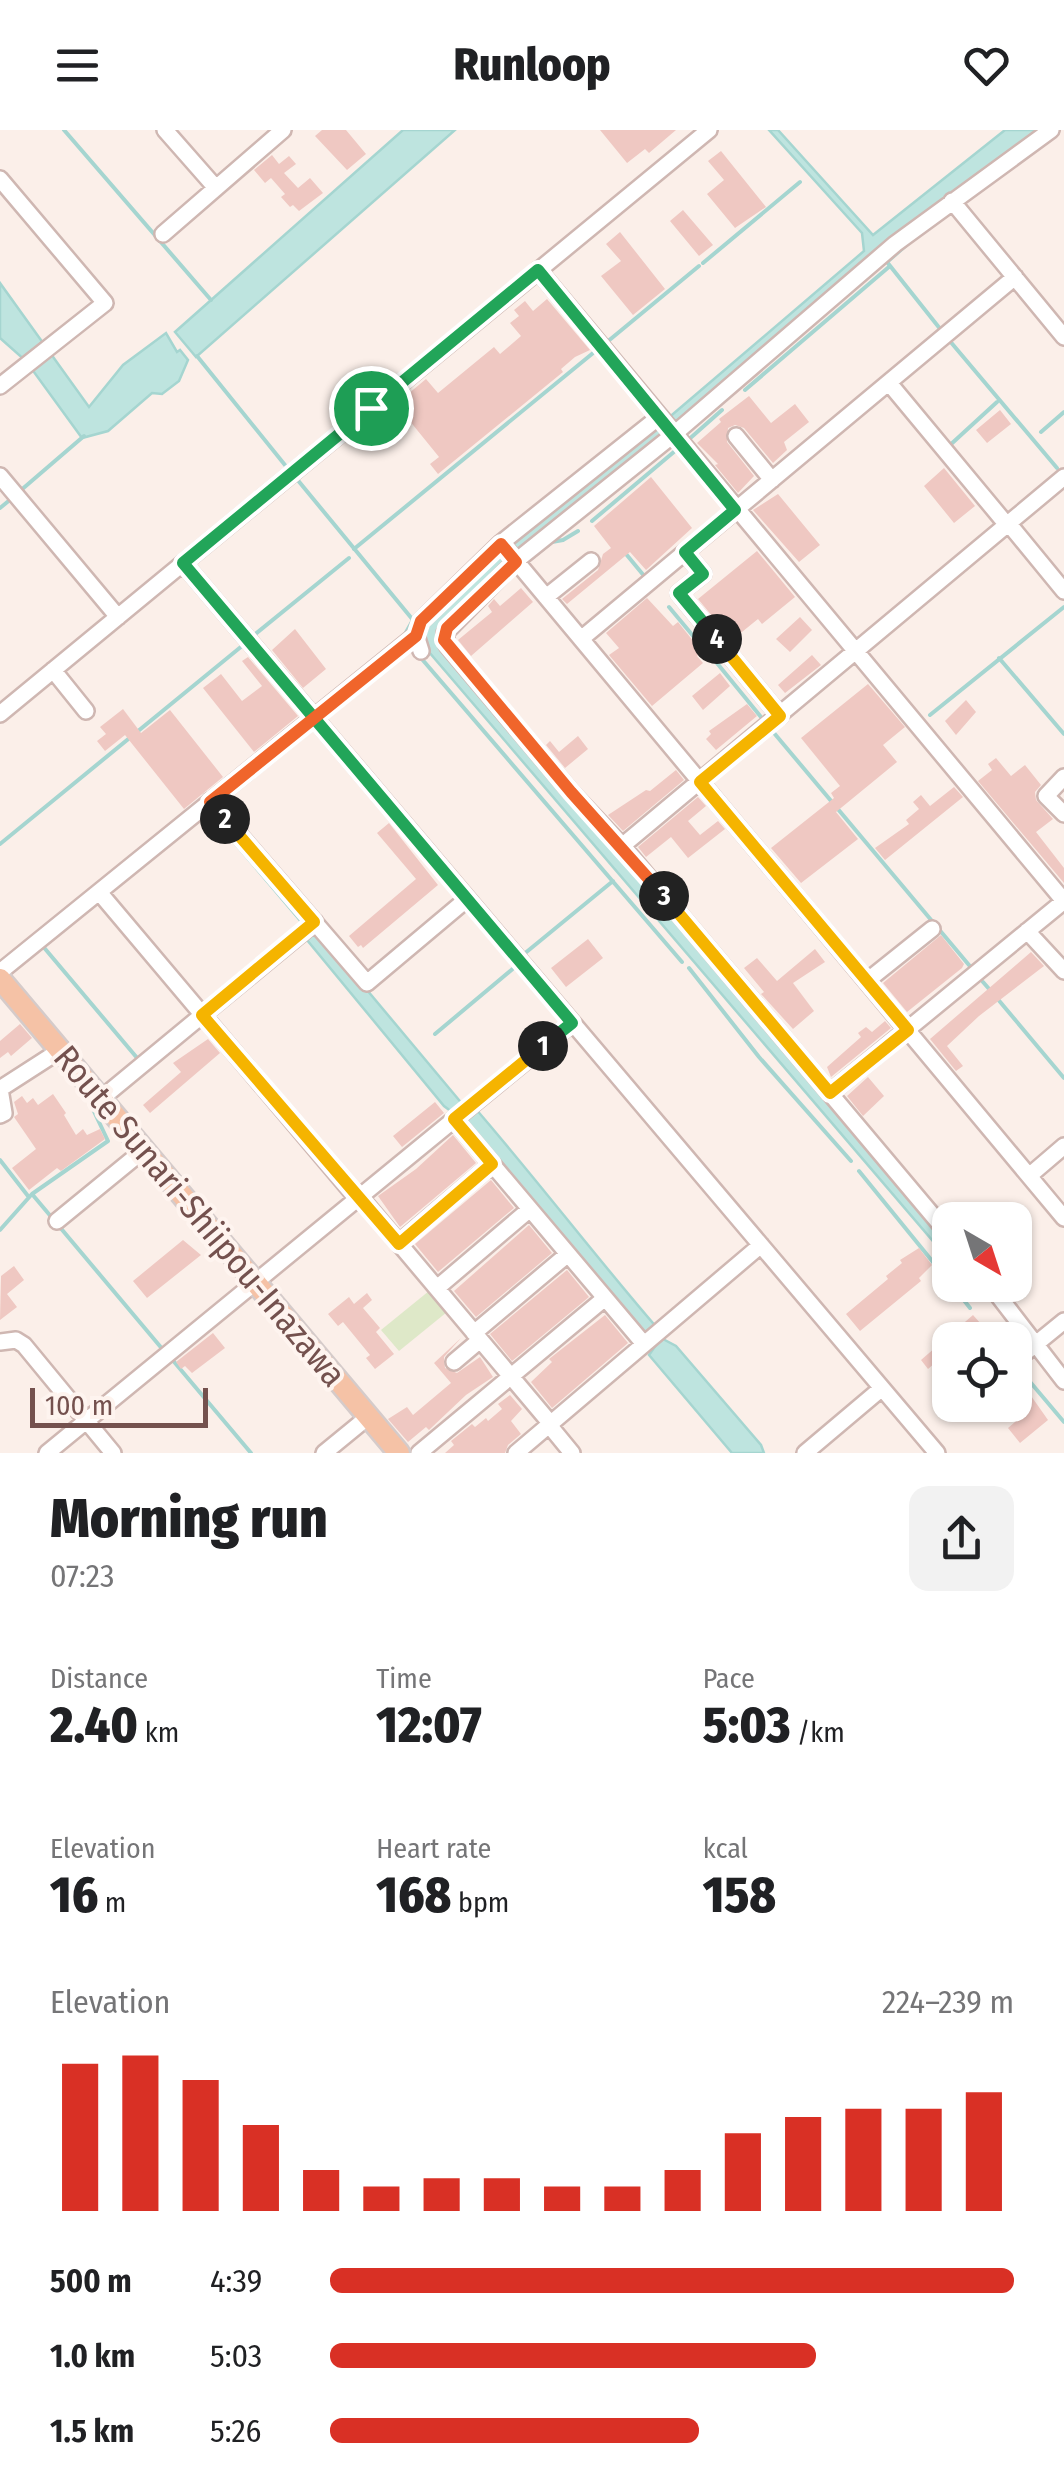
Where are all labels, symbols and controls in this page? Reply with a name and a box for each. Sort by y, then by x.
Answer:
icon: menu [50,38,105,93]
text: Runloop [453,38,611,92]
icon: heart [959,38,1014,93]
pin [329,366,414,451]
icon: arrive [344,381,399,436]
pin: 4 [692,614,742,664]
text: 4 [710,622,724,655]
pin: 2 [200,794,250,844]
text: 2 [219,802,231,835]
pin: 3 [639,871,689,921]
text: 3 [657,879,671,912]
pin: 1 [518,1021,568,1071]
text: 1 [537,1029,549,1062]
street label: Route Sunari-Shiipou-Inazawa [45,1037,355,1395]
north arrow [932,1202,1032,1302]
map controls [932,1202,1032,1422]
button: locate [932,1322,1032,1422]
scale bar [30,1383,208,1428]
text: 100 m [45,1389,113,1422]
text: Morning run [50,1486,328,1552]
button: share [909,1486,1014,1591]
text: 07:23 [50,1557,114,1595]
text: Distance [50,1662,148,1695]
text: Time [376,1662,432,1695]
text: Pace [703,1662,755,1695]
text: 2.40 [50,1695,138,1755]
text: 12:07 [376,1695,482,1755]
text: 5:03 [703,1695,790,1755]
text: km [138,1716,179,1749]
text: /km [790,1716,845,1749]
text: Elevation [50,1832,155,1865]
text: Heart rate [376,1832,491,1865]
text: kcal [703,1832,748,1865]
text: 16 [50,1865,98,1925]
text: 168 [376,1865,451,1925]
text: 158 [703,1865,776,1925]
text: m [98,1886,126,1919]
text: bpm [451,1886,509,1919]
text: Elevation [50,1983,170,2021]
text: 224–239 m [882,1983,1014,2021]
text: 500 m [50,2262,132,2300]
text: 4:39 [210,2262,262,2300]
text: 1.0 km [50,2337,135,2375]
text: 5:03 [210,2337,262,2375]
text: 1.5 km [50,2412,134,2450]
text: 5:26 [210,2412,261,2450]

